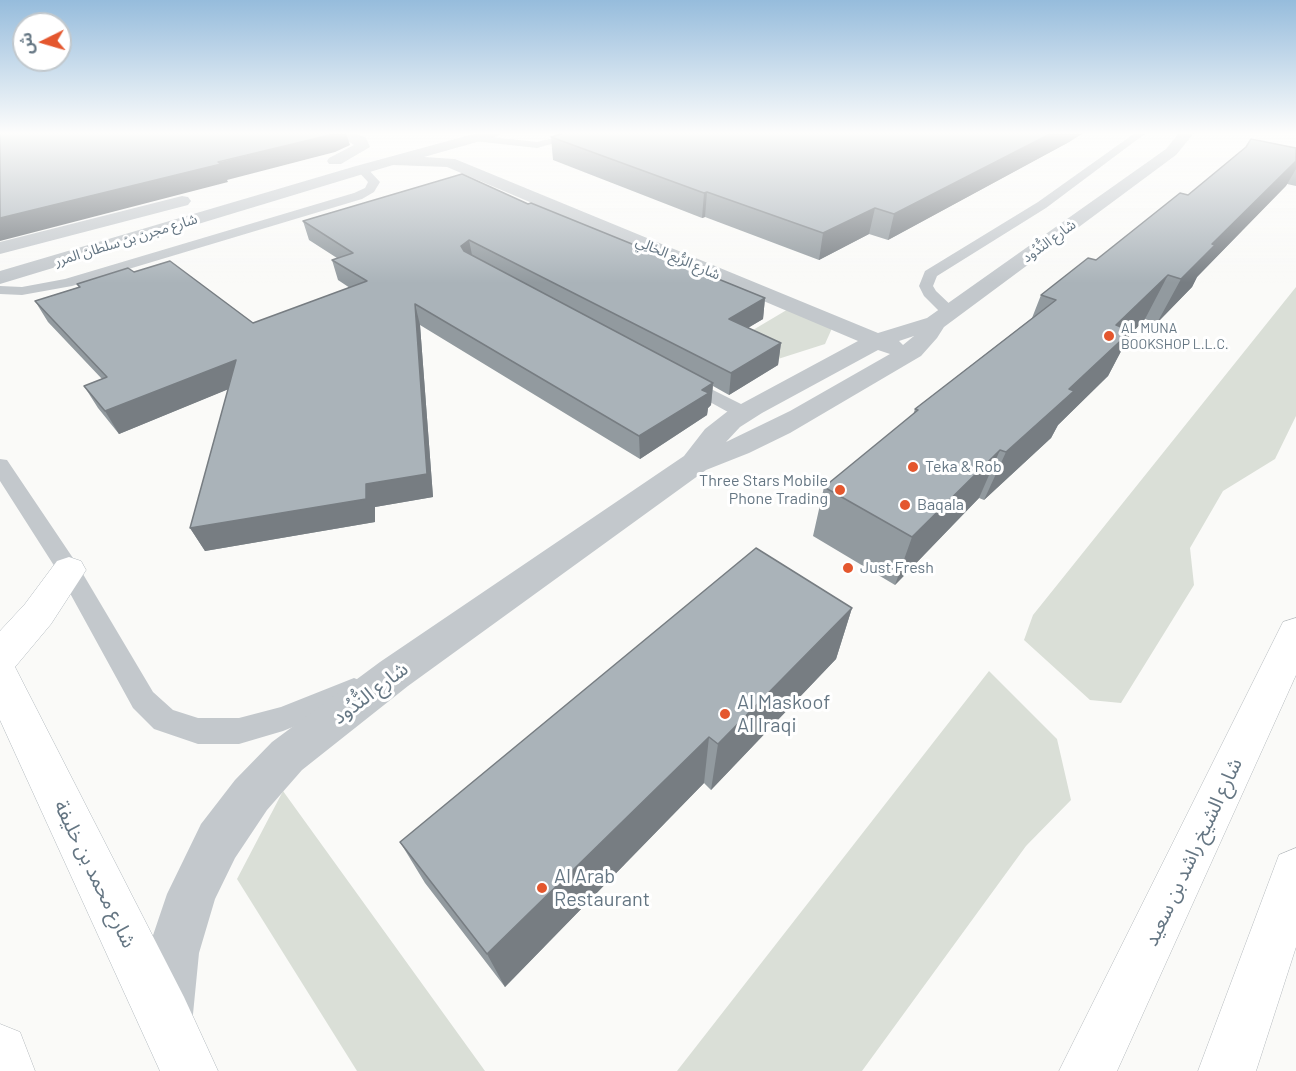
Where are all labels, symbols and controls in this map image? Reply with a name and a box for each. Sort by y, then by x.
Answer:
north arrow [12,12,72,72]
text: ش [15,32,36,55]
street label: شارع مجرن بن سلطان المرر [53,210,199,270]
street label: شارع النُّدُود [1019,216,1079,266]
street label: شارع الرُّبع الخالِي [633,233,723,283]
place label: AL MUNA BOOKSHOP L.L.C. [1121,320,1229,352]
marker: AL MUNA BOOKSHOP L.L.C. [1102,329,1116,343]
place label: Teka & Rob [925,457,1002,477]
marker: Teka & Rob [906,460,920,474]
place label: Three Stars Mobile Phone Trading [699,471,828,509]
marker: Three Stars Mobile Phone Trading [833,483,847,497]
place label: Baqala [917,495,964,515]
marker: Baqala [898,498,912,512]
place label: Just Fresh [860,558,934,578]
marker: Just Fresh [841,561,855,575]
street label: شارع النُّدُود [327,657,413,729]
place label: Al Maskoof Al Iraqi [737,690,830,737]
marker: Al Maskoof Al Iraqi [718,707,732,721]
street label: شارع الشيخ راشد بن سعيد [1139,754,1247,950]
street label: شارع محمد بن خليفة [49,796,141,952]
place label: Al Arab Restaurant [554,864,650,911]
marker: Al Arab Restaurant [535,881,549,895]

